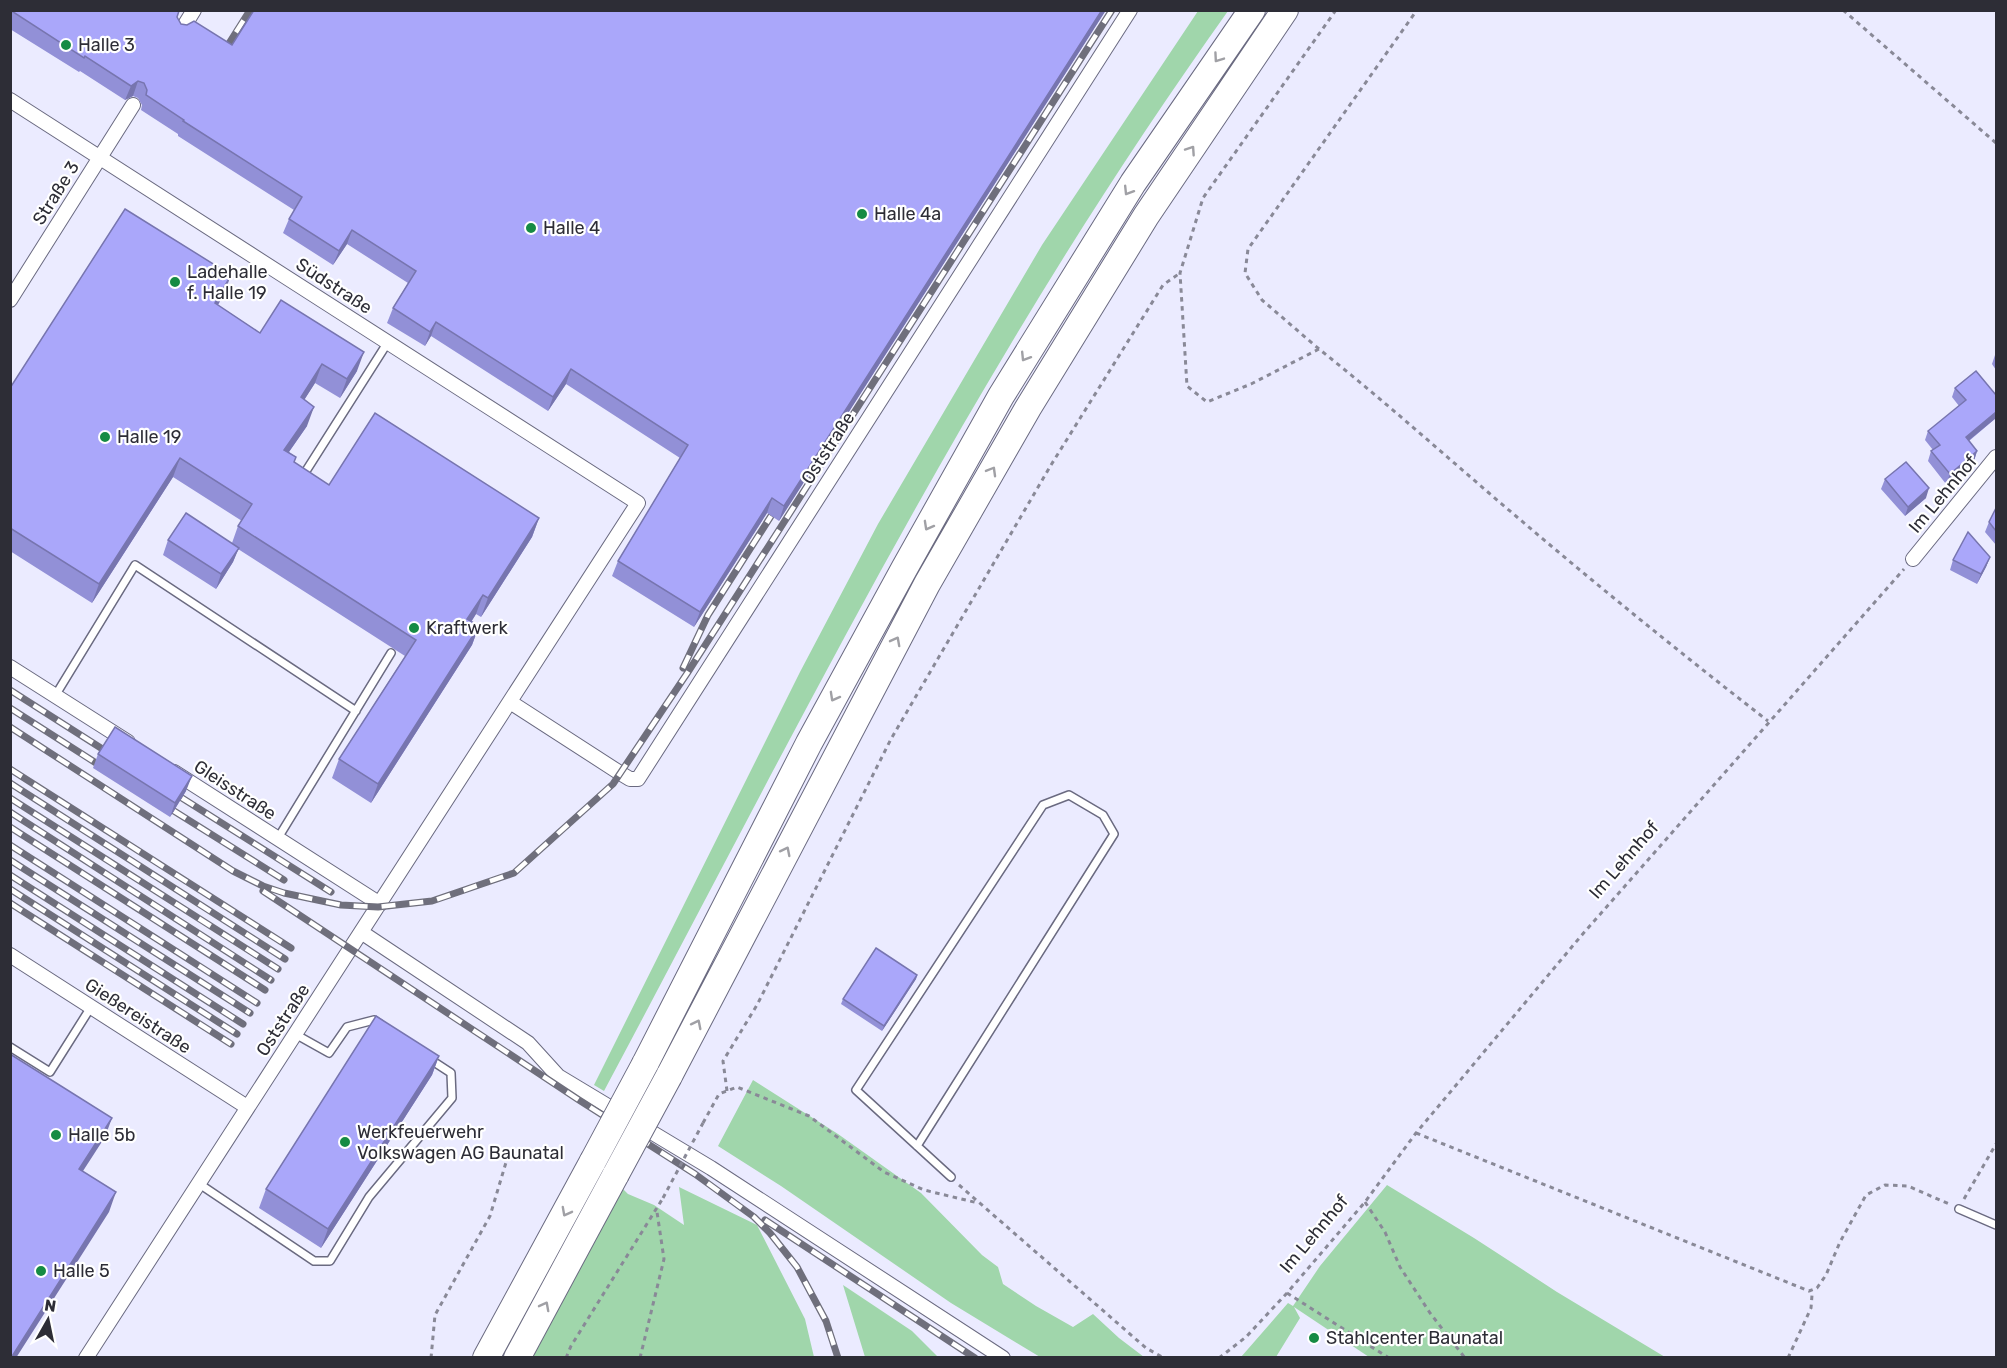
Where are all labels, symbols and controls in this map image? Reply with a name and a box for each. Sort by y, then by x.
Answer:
place label: Halle 3 [78,34,135,56]
marker: Halle 3 [59,38,73,52]
one-way arrow [1214,52,1225,63]
one-way arrow [1184,146,1195,157]
street label: Straße 3 [28,157,84,229]
one-way arrow [1123,185,1135,195]
place label: Halle 4a [874,203,941,225]
marker: Halle 4a [855,207,869,221]
place label: Halle 4 [543,217,600,239]
marker: Halle 4 [524,221,538,235]
street label: Südstraße [292,253,376,319]
place label: Ladehalle f. Halle 19 [187,261,268,304]
marker: Ladehalle f. Halle 19 [168,275,182,289]
one-way arrow [1021,351,1033,361]
street label: Oststraße [796,408,860,488]
place label: Halle 19 [117,426,181,448]
marker: Halle 19 [98,430,112,444]
street label: Im Lehnhof [1904,450,1982,538]
one-way arrow [984,467,996,477]
one-way arrow [924,520,935,530]
place label: Kraftwerk [426,617,508,639]
marker: Kraftwerk [407,621,421,635]
one-way arrow [889,637,900,648]
one-way arrow [830,691,841,701]
street label: Gleisstraße [190,755,280,825]
street label: Im Lehnhof [1584,817,1664,903]
one-way arrow [779,847,791,858]
street label: Gießereistraße [81,974,195,1058]
street label: Oststraße [251,980,315,1060]
one-way arrow [690,1020,701,1031]
place label: Werkfeuerwehr Volkswagen AG Baunatal [357,1121,564,1164]
place label: Halle 5b [68,1124,135,1146]
marker: Halle 5b [49,1128,63,1142]
marker: Werkfeuerwehr Volkswagen AG Baunatal [338,1135,352,1149]
street label: Im Lehnhof [1275,1190,1353,1278]
one-way arrow [562,1206,573,1216]
place label: Halle 5 [53,1260,110,1282]
marker: Halle 5 [34,1264,48,1278]
north arrow [18,1290,78,1350]
text: N [43,1295,57,1316]
one-way arrow [538,1302,550,1313]
place label: Stahlcenter Baunatal [1326,1327,1503,1349]
marker: Stahlcenter Baunatal [1307,1331,1321,1345]

